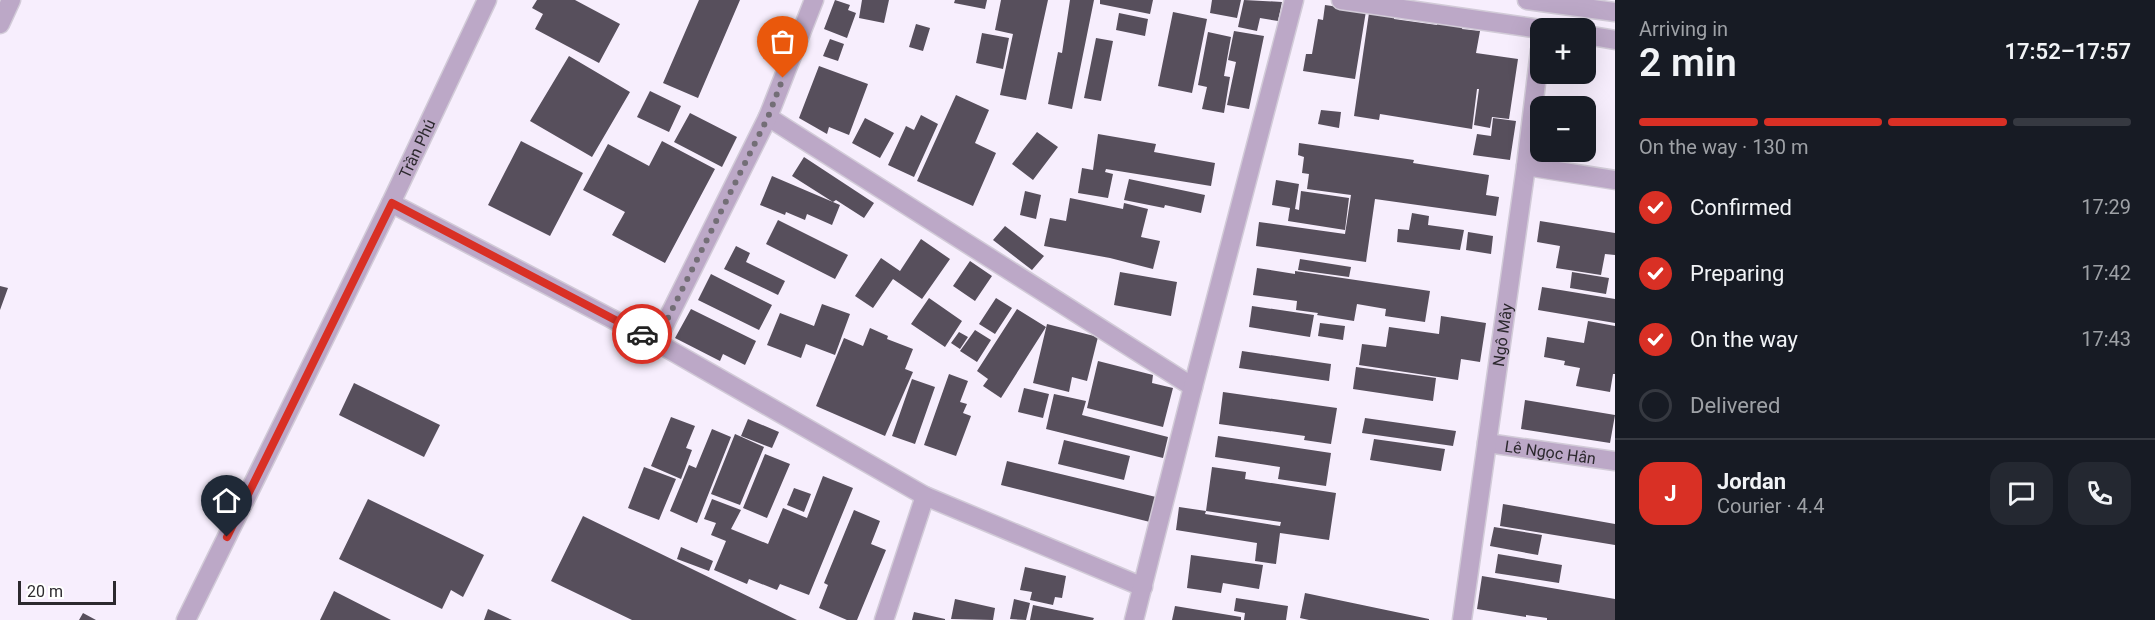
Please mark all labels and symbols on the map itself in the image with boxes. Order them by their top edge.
pin [757,16,808,78]
street label: Trần Phú [395,116,439,181]
street label: Ngô Mây [1488,302,1516,368]
courier [612,304,672,364]
street label: Lê Ngọc Hân [1504,436,1597,468]
pin [201,475,252,537]
scale bar [18,578,116,606]

